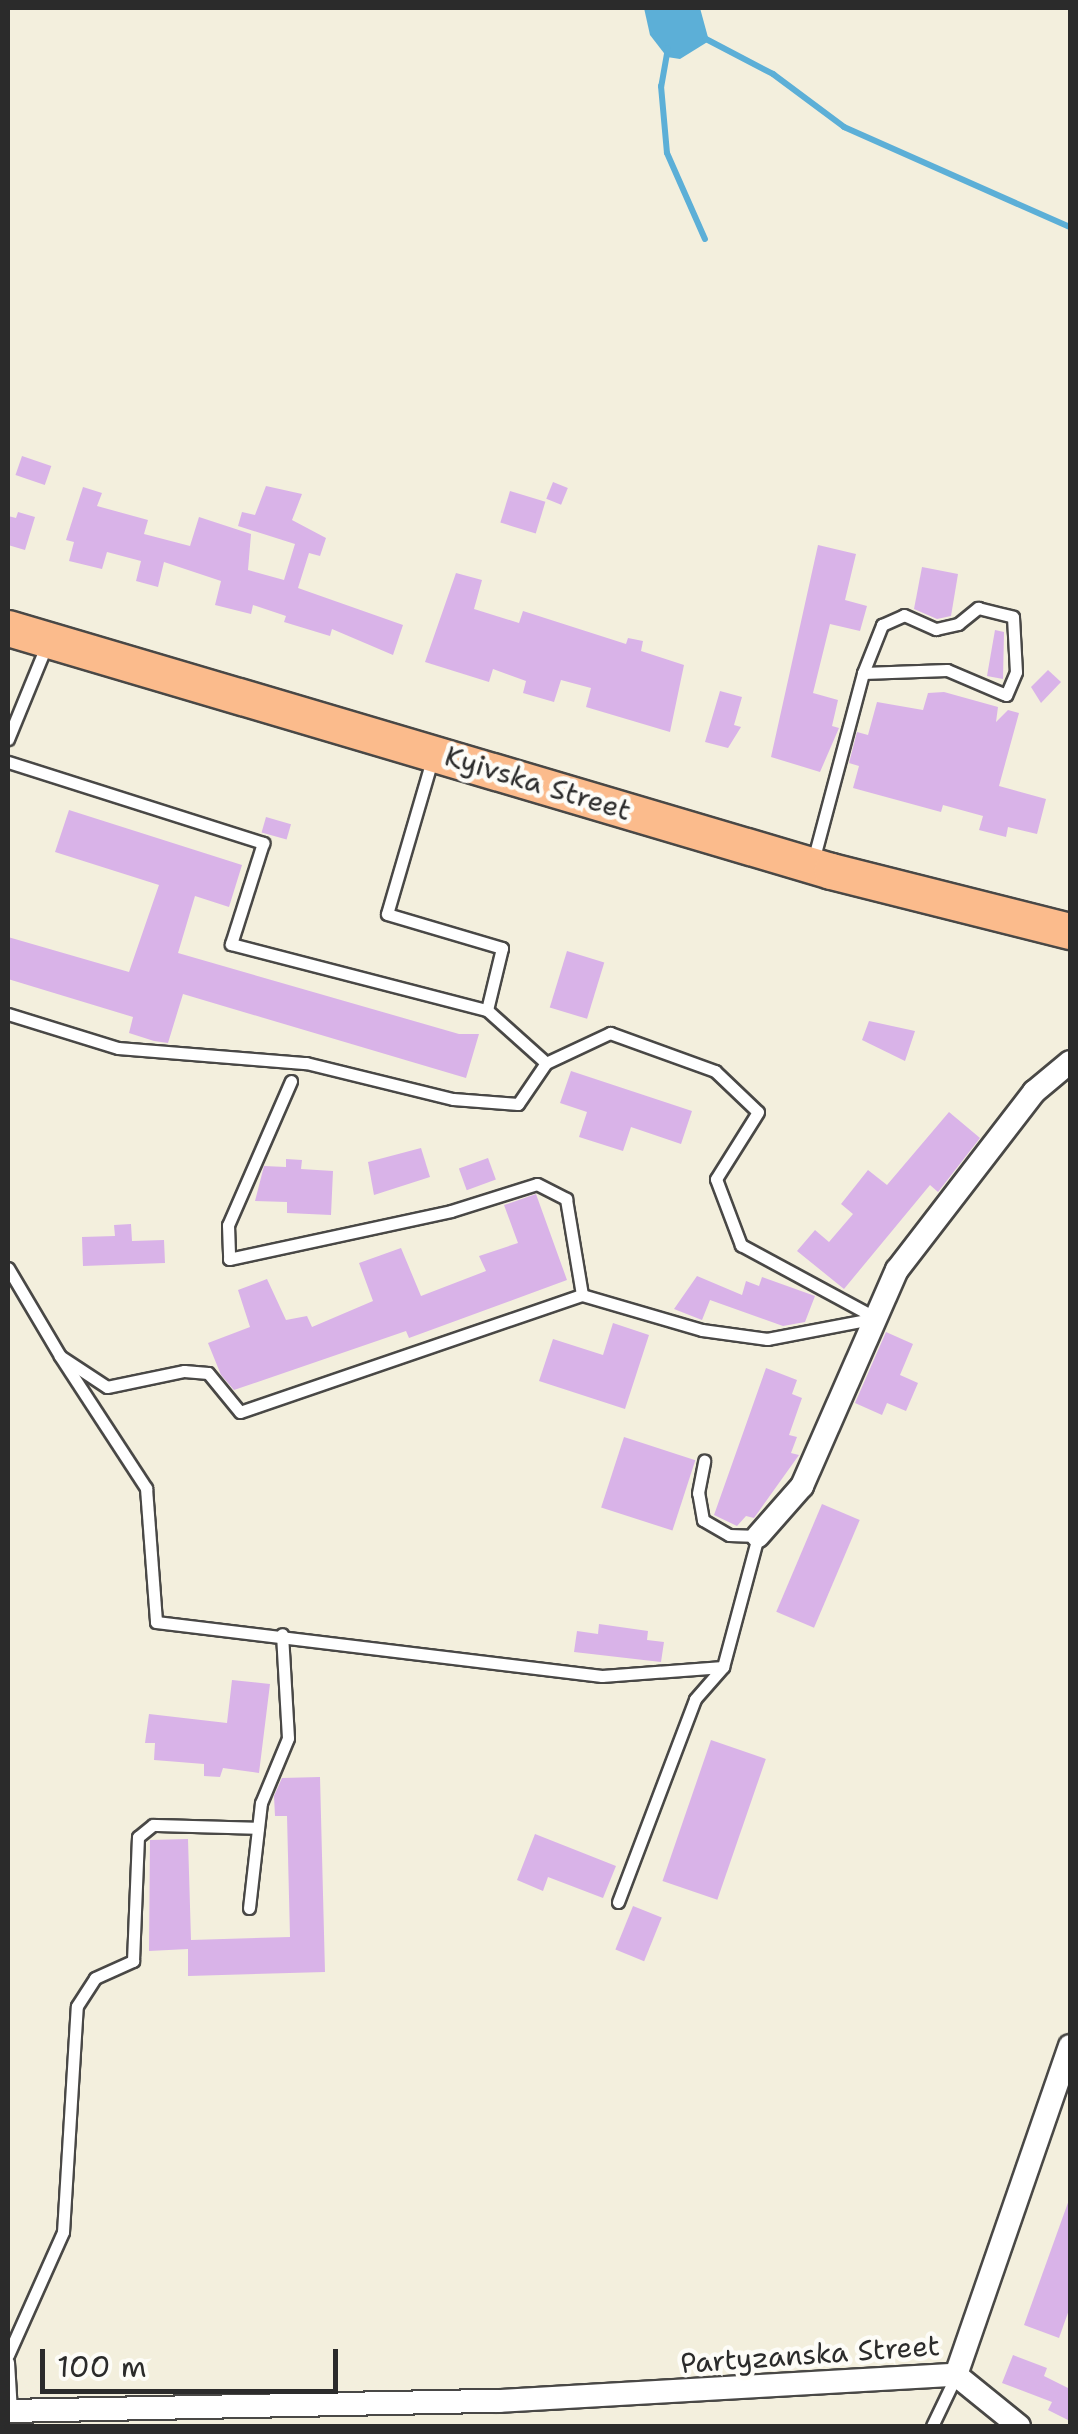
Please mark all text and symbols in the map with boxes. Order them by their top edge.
street label: Kyivska Street [441,739,635,827]
street label: Partyzanska Street [679,2328,941,2380]
scale bar [45,2329,342,2391]
text: 100 m [57,2346,147,2387]

